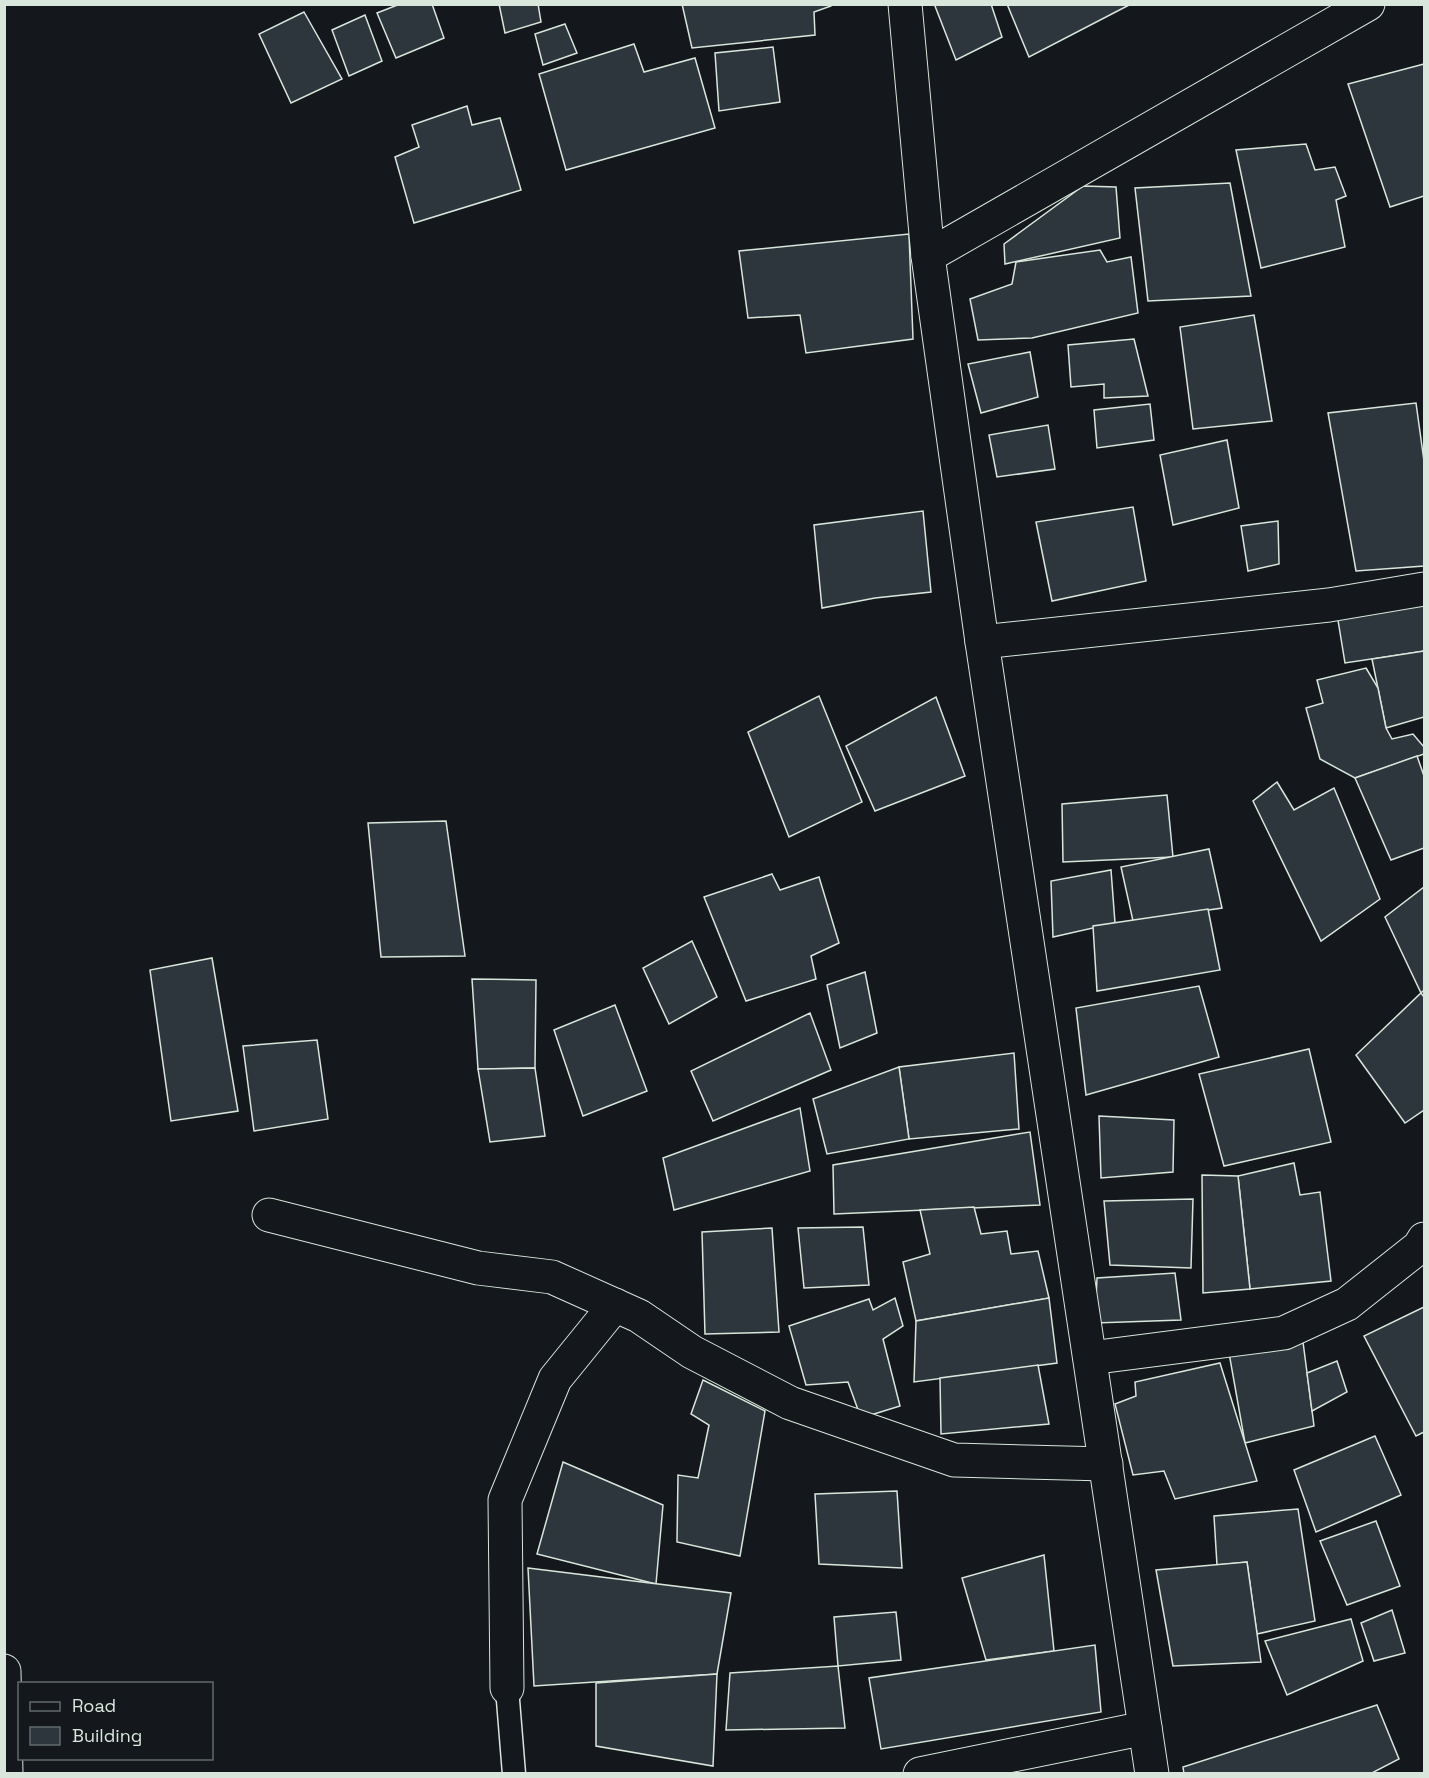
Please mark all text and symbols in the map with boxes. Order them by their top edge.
legend [18,1682,213,1760]
text: Road [72,1694,116,1717]
text: Building [72,1724,142,1747]

